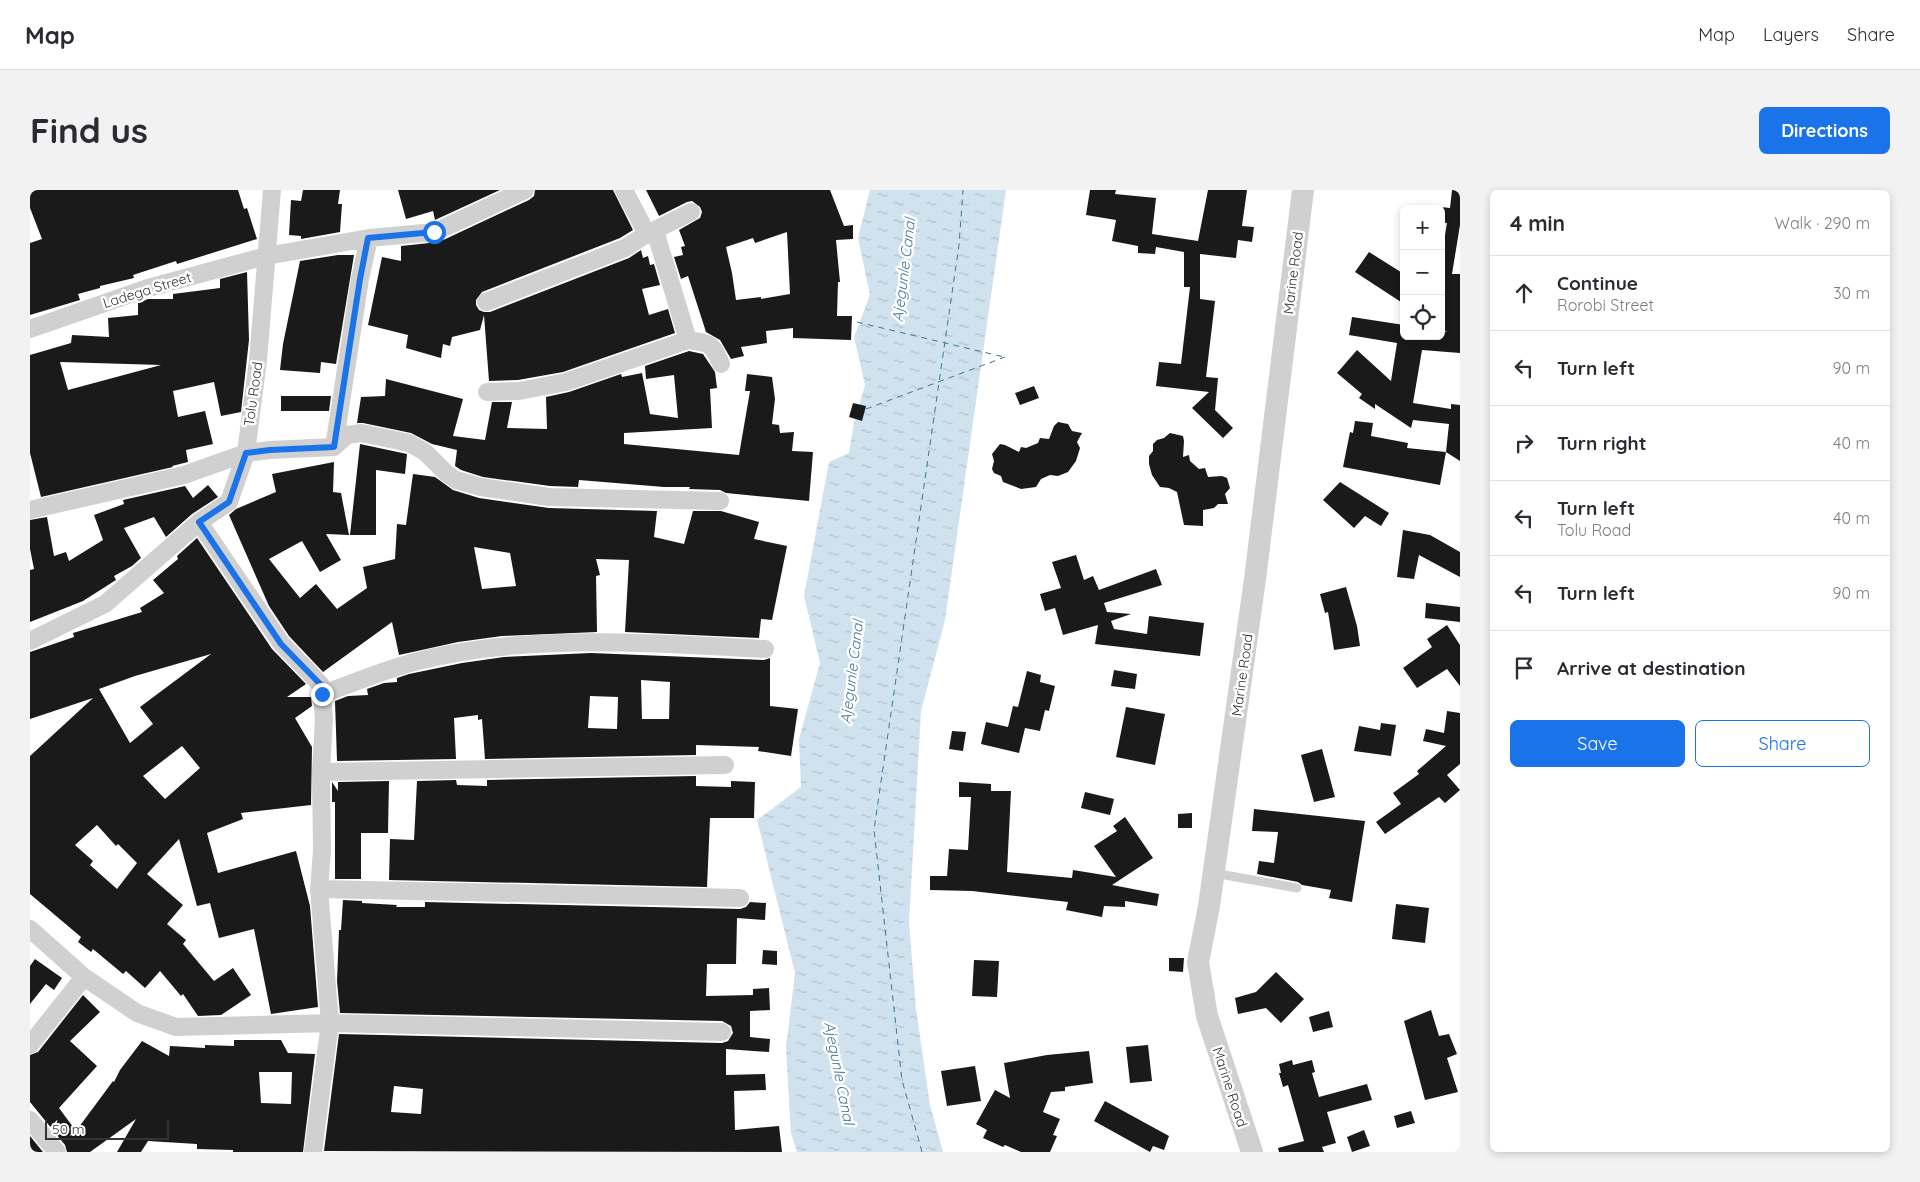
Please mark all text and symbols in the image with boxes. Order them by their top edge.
text: Map [25,20,75,50]
text: Map [1698,23,1735,46]
text: Layers [1763,23,1819,46]
text: Share [1847,23,1895,46]
button: Directions [1759,107,1890,154]
text: Find us [30,108,148,152]
map controls [1400,205,1445,340]
button: + [1400,205,1445,250]
text: 4 min [1510,210,1565,236]
text: Walk · 290 m [1775,213,1870,233]
water label: Ajegunle Canal [888,215,919,323]
route start [423,221,446,244]
street label: Marine Road [1279,231,1307,315]
button: − [1400,250,1445,295]
street label: Ladega Street [101,268,194,312]
text: Continue [1557,271,1638,295]
icon: ahead [1510,279,1538,307]
text: 30 m [1833,283,1870,303]
button: locate [1400,295,1445,340]
text: Rorobi Street [1557,295,1654,315]
icon: left [1510,354,1538,382]
text: Turn left [1557,356,1635,380]
text: 90 m [1833,358,1870,378]
street label: Tolu Road [240,361,266,427]
icon: right [1510,429,1538,457]
text: Turn right [1557,431,1646,455]
text: 40 m [1833,433,1870,453]
text: Turn left [1557,496,1635,520]
icon: left [1510,504,1538,532]
text: 40 m [1833,508,1870,528]
text: Tolu Road [1557,520,1631,540]
icon: left [1510,579,1538,607]
text: Turn left [1557,581,1635,605]
text: 90 m [1833,583,1870,603]
water label: Ajegunle Canal [836,617,867,725]
street label: Marine Road [1227,633,1257,717]
icon: arrive [1510,654,1538,682]
text: Arrive at destination [1557,656,1746,680]
route end [311,683,334,706]
button: Save [1510,720,1685,767]
button: Share [1695,720,1870,767]
water label: Ajegunle Canal [820,1020,859,1128]
street label: Marine Road [1209,1045,1251,1129]
scale bar [45,1117,169,1140]
text: 50 m [52,1120,85,1138]

